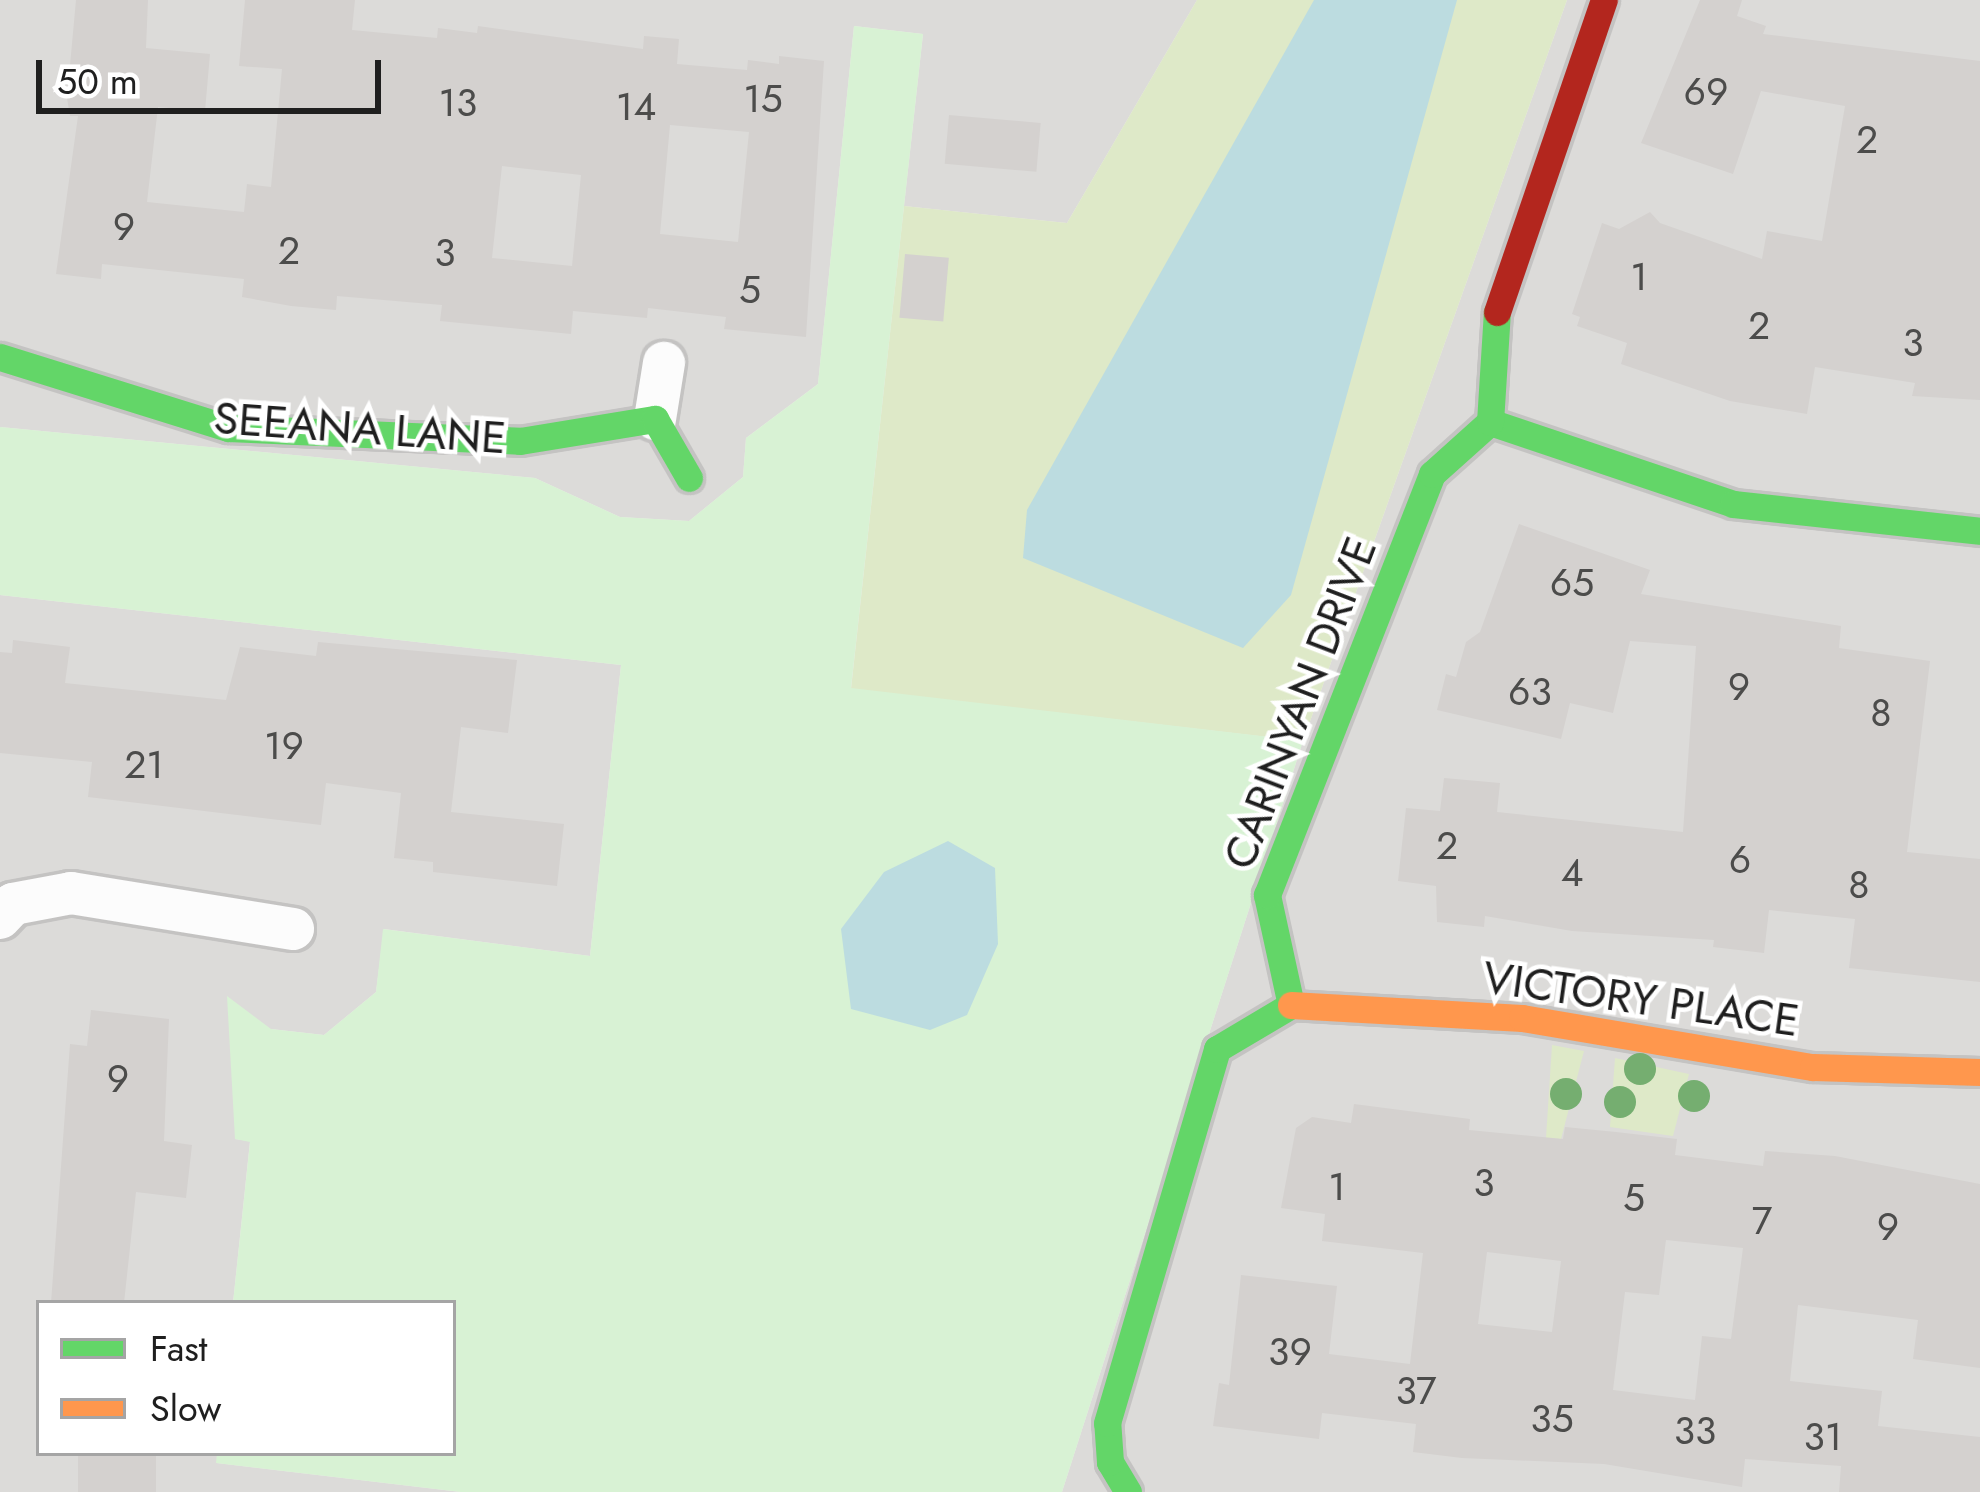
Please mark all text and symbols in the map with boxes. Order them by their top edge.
scale bar [42,36,387,110]
text: 50 m [57,55,138,107]
house number: 69 [1684,69,1728,115]
house number: 15 [743,76,783,122]
house number: 13 [439,80,477,126]
house number: 14 [616,84,656,130]
house number: 2 [1856,117,1878,163]
house number: 9 [113,204,135,250]
house number: 2 [278,228,300,274]
house number: 3 [434,230,456,276]
house number: 1 [1630,254,1648,300]
house number: 5 [739,267,761,313]
house number: 2 [1748,303,1770,349]
house number: 3 [1902,320,1924,366]
street label: SEEANA LANE [212,391,508,465]
street label: CARINYAN DRIVE [1212,529,1388,877]
house number: 65 [1550,560,1594,606]
house number: 9 [1728,664,1750,710]
house number: 63 [1508,669,1552,715]
house number: 8 [1870,690,1892,736]
house number: 19 [264,723,304,769]
house number: 21 [124,742,164,788]
house number: 2 [1436,823,1458,869]
house number: 6 [1729,837,1751,883]
house number: 4 [1561,850,1583,896]
house number: 8 [1848,862,1870,908]
street label: VICTORY PLACE [1480,950,1802,1048]
house number: 9 [107,1056,129,1102]
house number: 3 [1473,1160,1495,1206]
house number: 1 [1328,1164,1346,1210]
house number: 5 [1623,1175,1645,1221]
house number: 7 [1752,1198,1772,1244]
house number: 9 [1877,1204,1899,1250]
legend [36,1300,456,1456]
text: Fast [150,1322,207,1374]
house number: 39 [1268,1329,1312,1375]
house number: 37 [1395,1368,1437,1414]
text: Slow [150,1382,222,1434]
house number: 35 [1530,1396,1574,1442]
house number: 33 [1674,1408,1716,1454]
house number: 31 [1804,1414,1842,1460]

